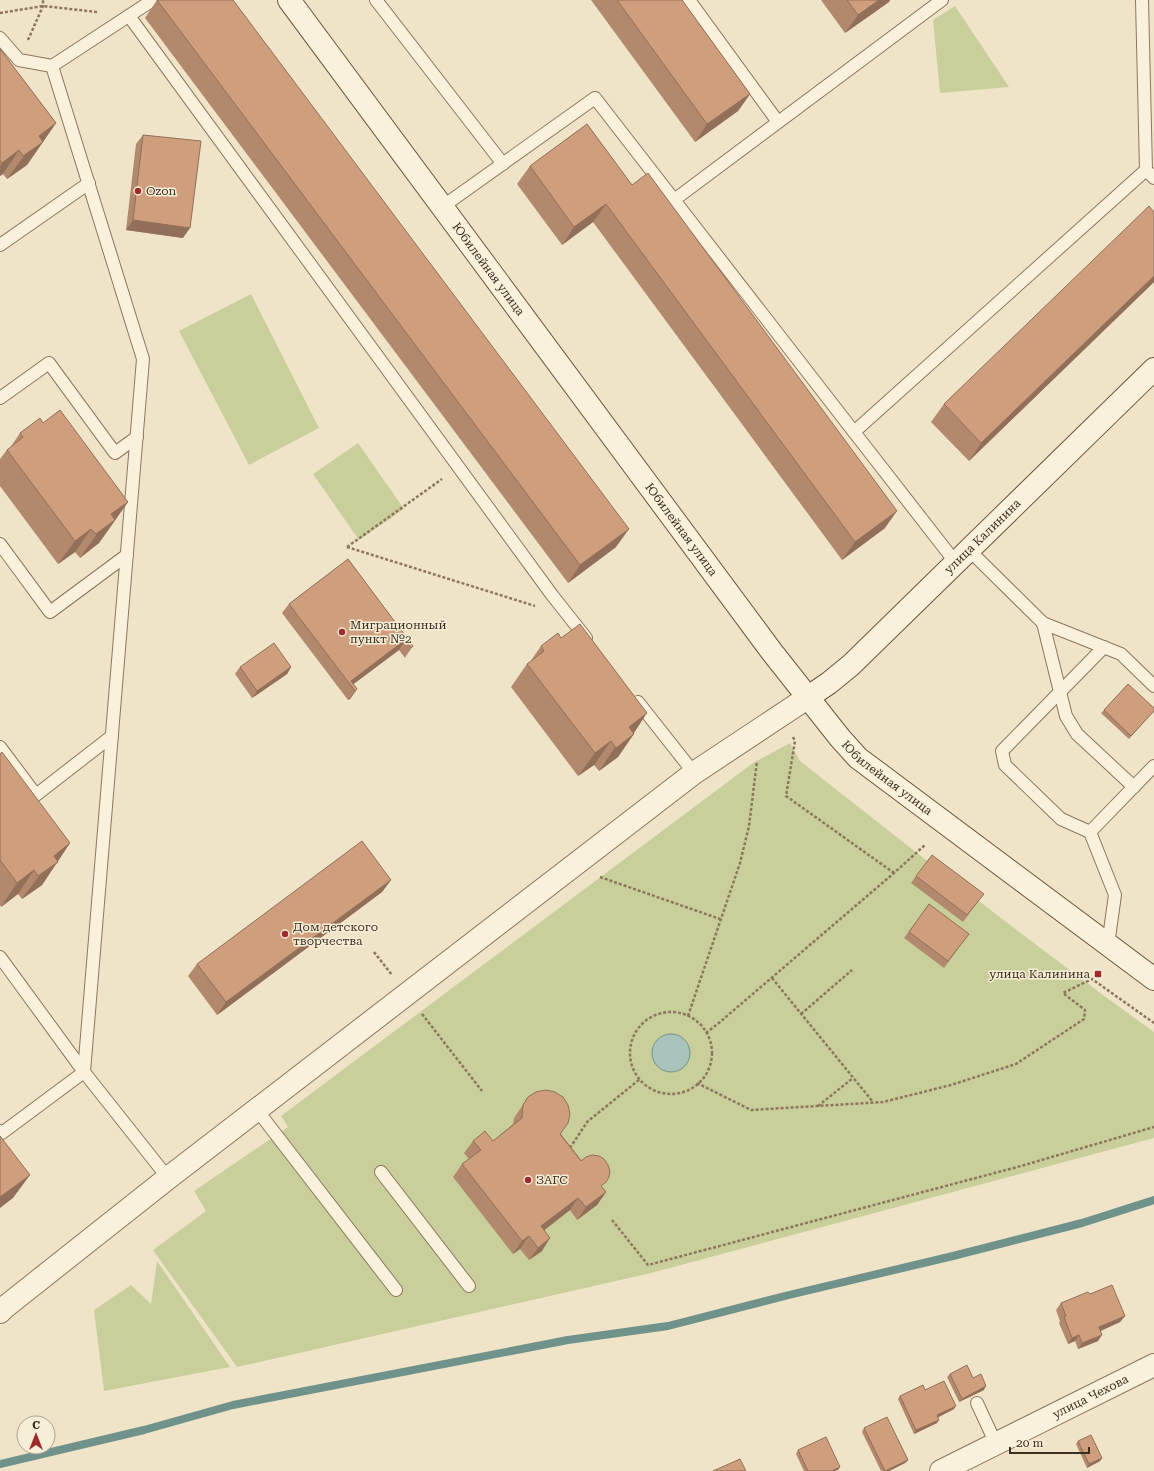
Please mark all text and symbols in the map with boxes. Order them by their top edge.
place label: Ozon [146,184,177,198]
marker: Ozon [133,186,143,196]
street label: Юбилейная улица [449,220,528,319]
street label: Юбилейная улица [642,480,721,579]
street label: улица Калинина [942,496,1024,577]
place label: Миграционный пункт №2 [350,618,446,646]
marker: Миграционный пункт №2 [337,627,347,637]
street label: Юбилейная улица [839,738,936,818]
place label: Дом детского творчества [293,920,378,948]
marker: Дом детского творчества [280,929,290,939]
place label: улица Калинина [989,967,1090,981]
marker: улица Калинина [1093,969,1103,979]
place label: ЗАГС [536,1173,568,1187]
marker: ЗАГС [523,1175,533,1185]
street label: улица Чехова [1050,1372,1131,1421]
north arrow [16,1415,56,1455]
text: С [32,1419,40,1432]
scale bar [1010,1429,1089,1455]
text: 20 m [1016,1436,1043,1450]

